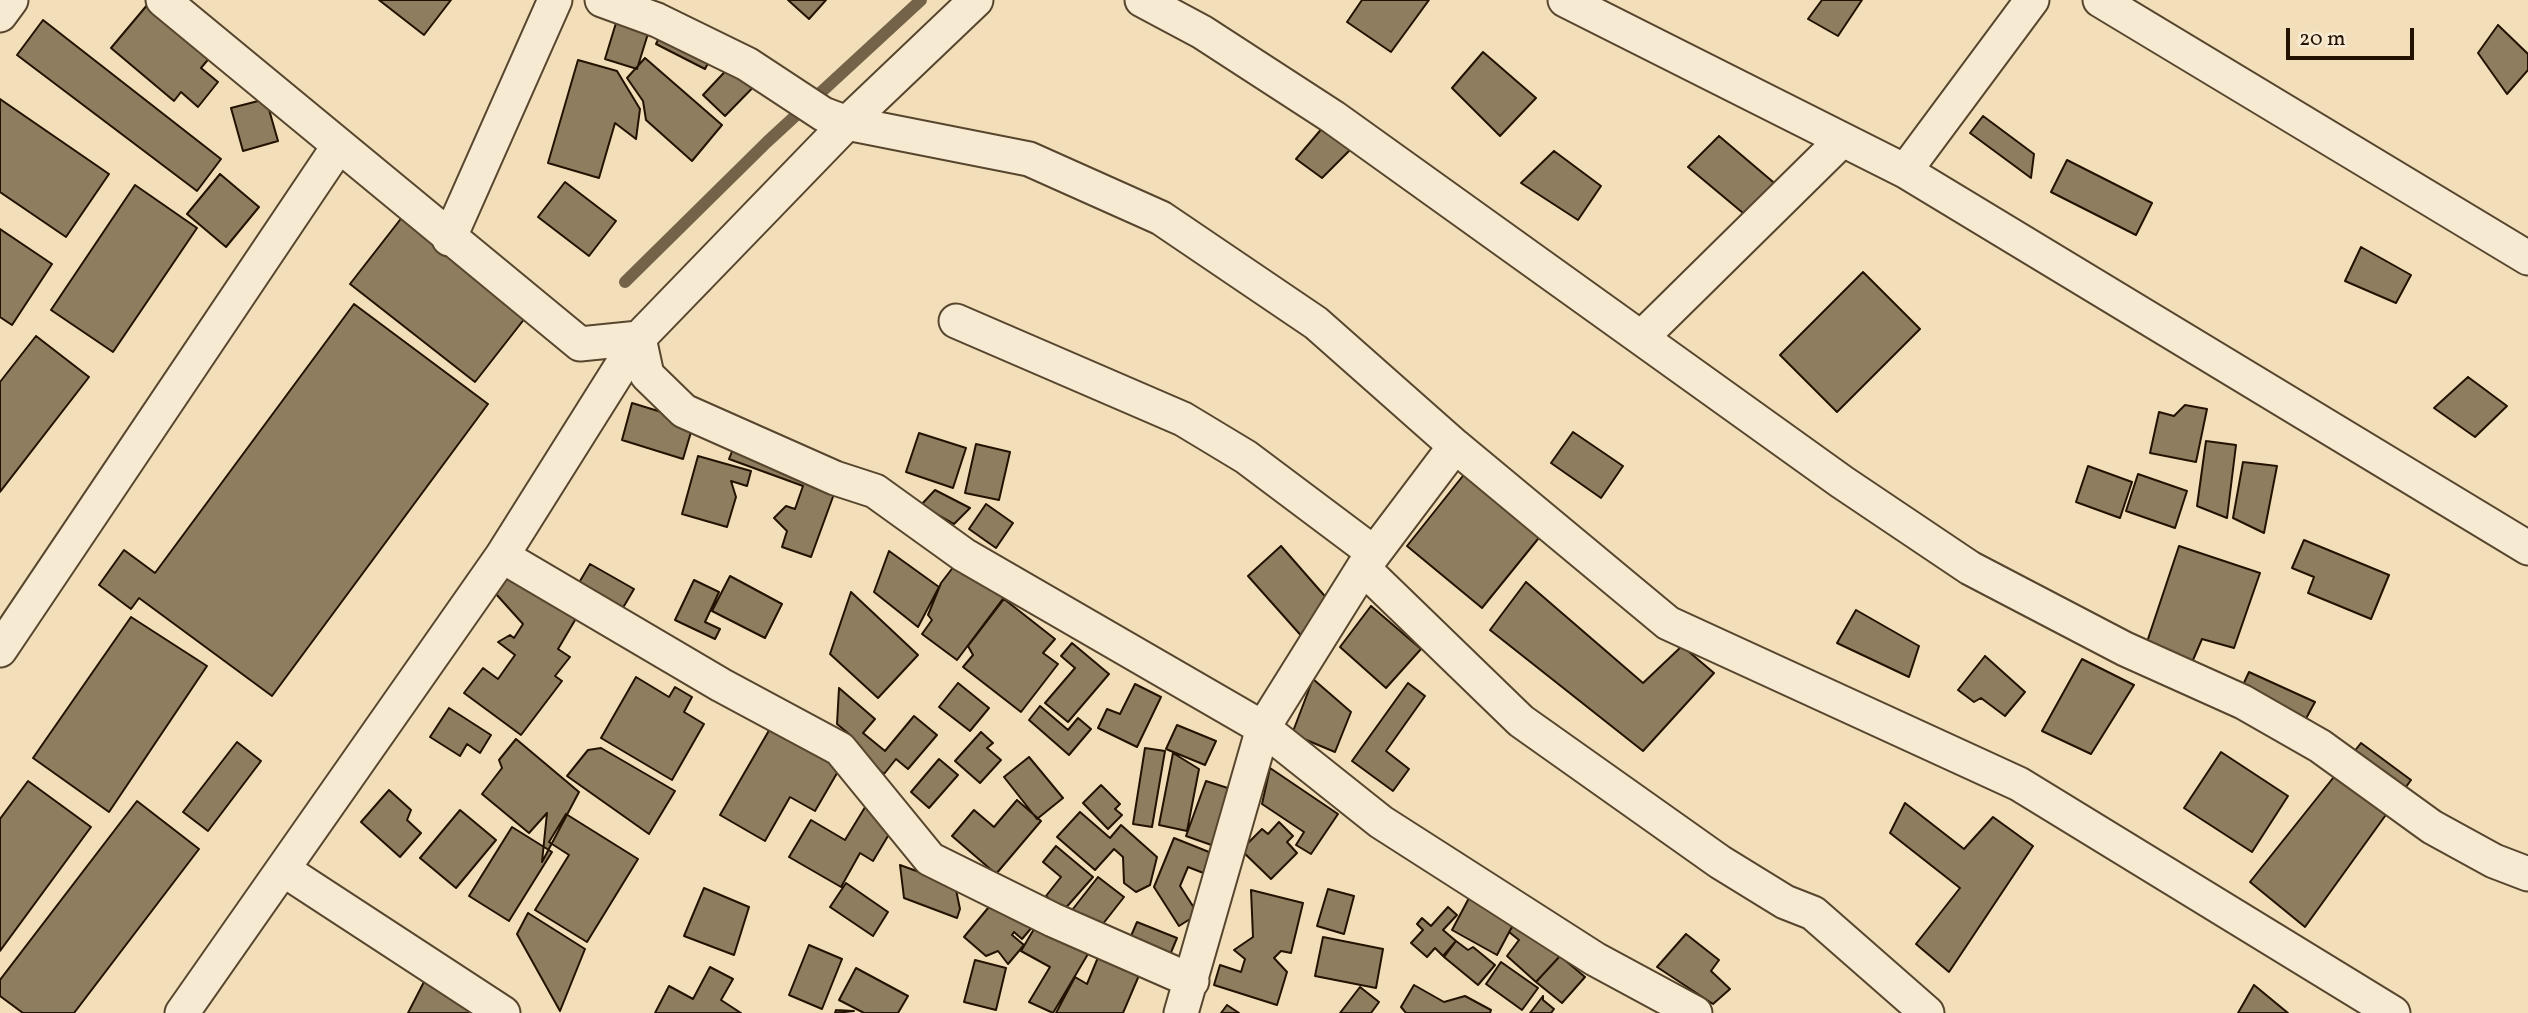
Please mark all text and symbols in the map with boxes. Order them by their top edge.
scale bar [2290,14,2418,58]
text: 20 m [2299,25,2345,54]

